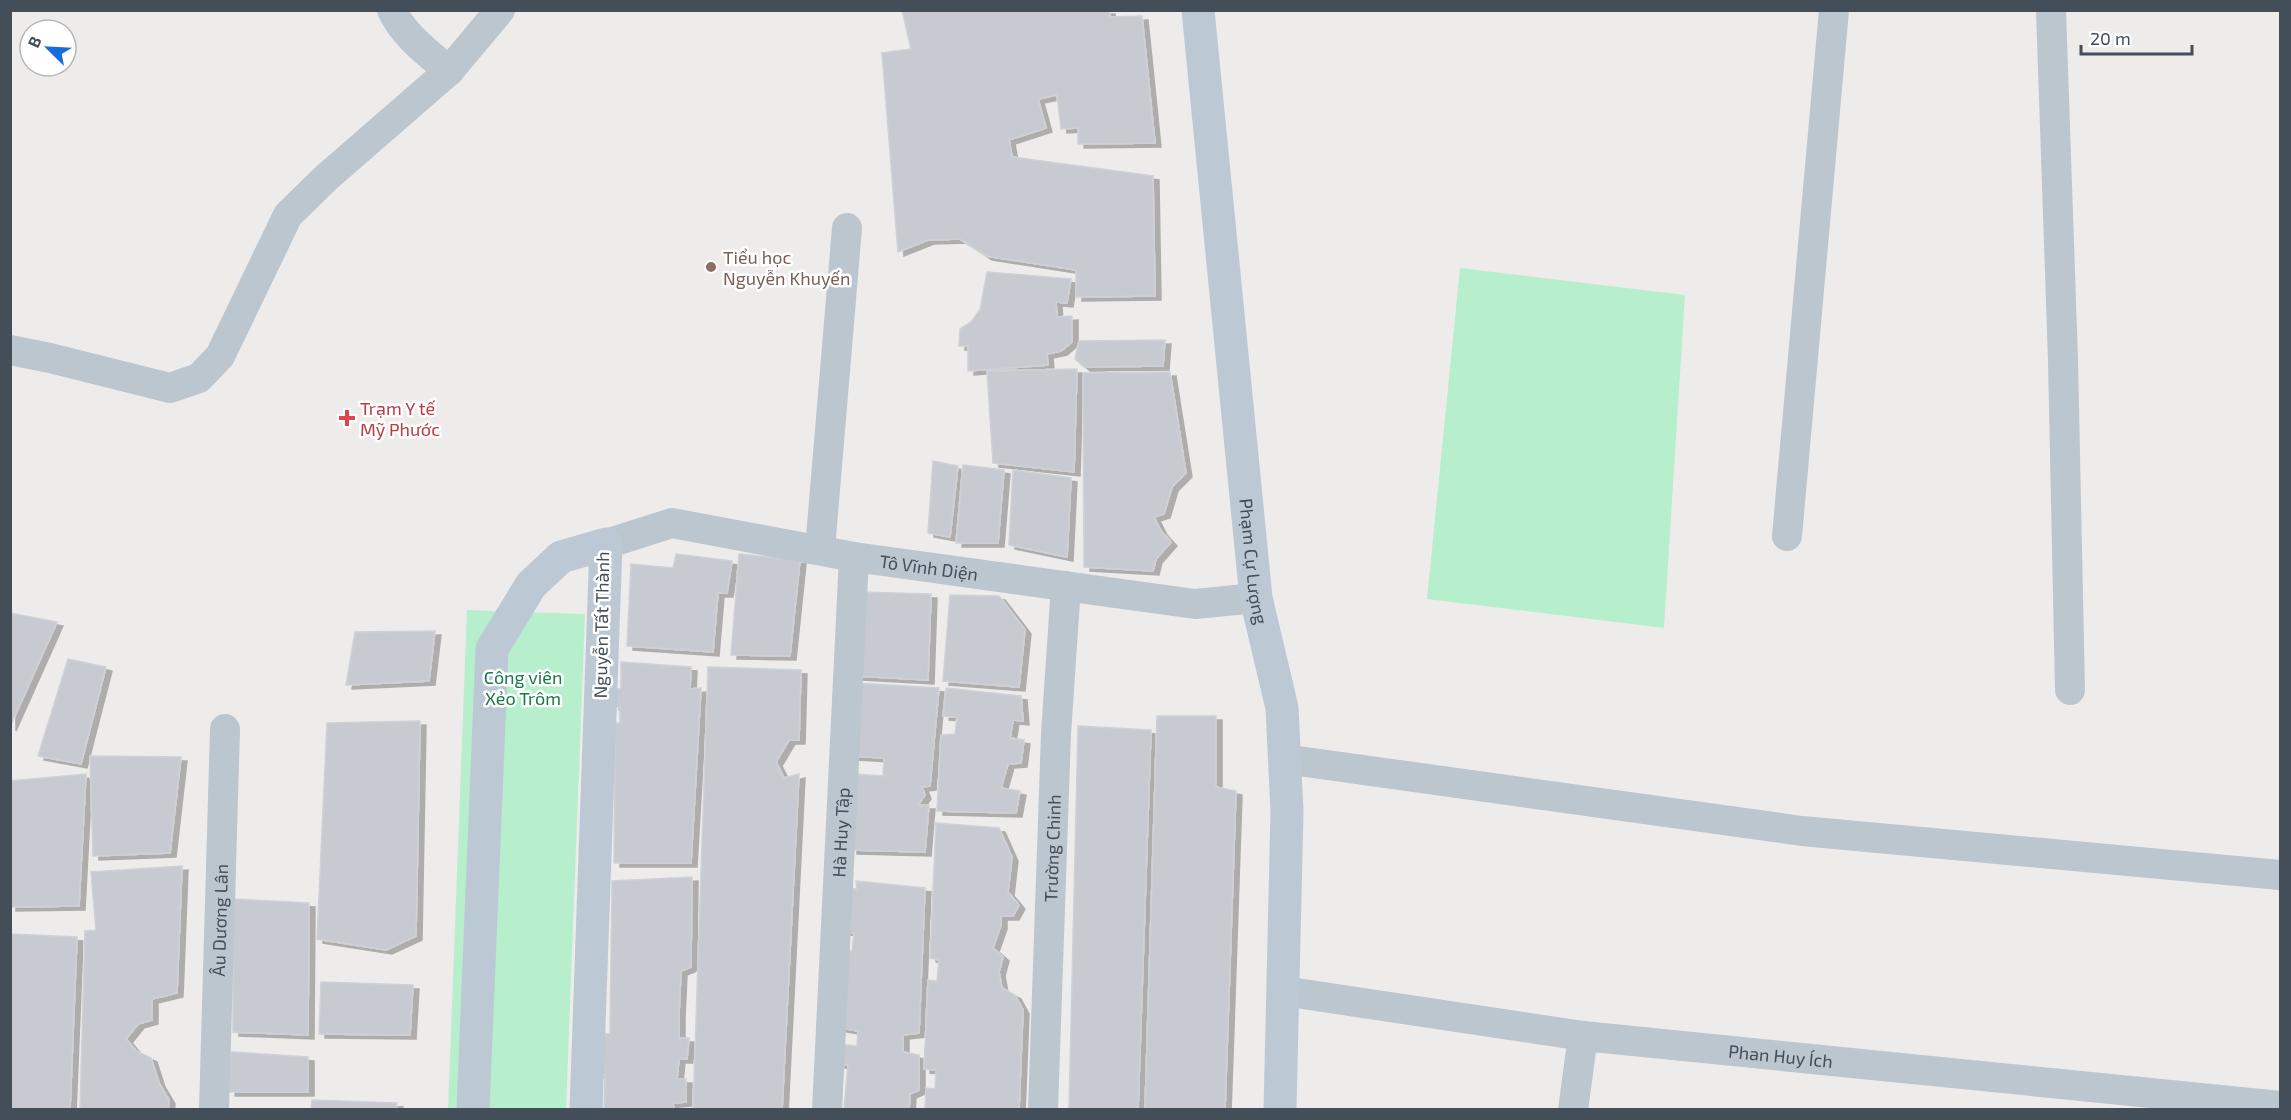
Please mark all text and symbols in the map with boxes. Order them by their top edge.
north arrow [18,18,78,78]
scale bar [2081,18,2192,56]
text: 20 m [2090,27,2131,49]
text: B [23,33,45,50]
place label: Tiểu học Nguyễn Khuyến [723,246,850,289]
marker: Tiểu học Nguyễn Khuyến [704,260,718,274]
place label: Trạm Y tế Mỹ Phước [360,397,440,440]
marker: Trạm Y tế Mỹ Phước [338,409,356,427]
street label: Phạm Cự Lượng [1235,497,1273,626]
street label: Tô Vĩnh Diện [878,550,980,585]
street label: Nguyễn Tất Thành [589,551,613,699]
park label: Công viên Xẻo Trôm [484,666,562,709]
street label: Hà Huy Tập [827,787,854,878]
street label: Trường Chinh [1039,794,1065,902]
street label: Âu Dương Lân [207,863,232,977]
street label: Phan Huy Ích [1727,1040,1834,1072]

